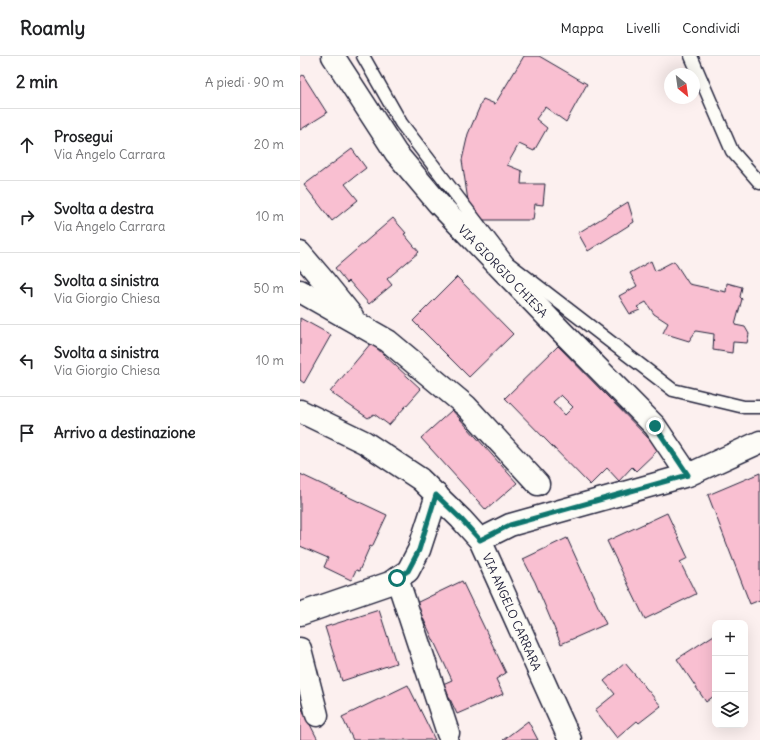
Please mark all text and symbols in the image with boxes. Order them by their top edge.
text: Roamly [20,16,85,40]
text: Mappa [561,19,604,37]
text: Livelli [626,19,660,37]
text: Condividi [682,19,740,37]
north arrow [664,68,700,104]
text: 2 min [16,71,58,93]
text: A piedi · 90 m [205,74,284,91]
text: Prosegui [54,127,113,146]
icon: ahead [16,134,38,156]
text: 20 m [254,136,284,153]
text: Via Angelo Carrara [54,146,165,163]
text: Svolta a destra [54,199,154,218]
icon: right [16,206,38,228]
text: 10 m [256,208,284,225]
text: Via Angelo Carrara [54,218,165,235]
street label: VIA GIORGIO CHIESA [455,222,551,321]
text: Svolta a sinistra [54,271,159,290]
icon: left [16,278,38,300]
text: 50 m [253,280,284,297]
text: Via Giorgio Chiesa [54,290,160,307]
text: Svolta a sinistra [54,343,159,362]
icon: left [16,350,38,372]
text: 10 m [256,352,284,369]
text: Via Giorgio Chiesa [54,362,160,379]
route end [646,417,664,435]
icon: arrive [16,422,38,444]
text: Arrivo a destinazione [54,423,196,442]
street label: VIA ANGELO CARRARA [479,551,545,673]
route start [388,569,406,587]
map controls [712,620,748,728]
button: + [712,620,748,656]
button: − [712,656,748,692]
button: layers [712,692,748,728]

